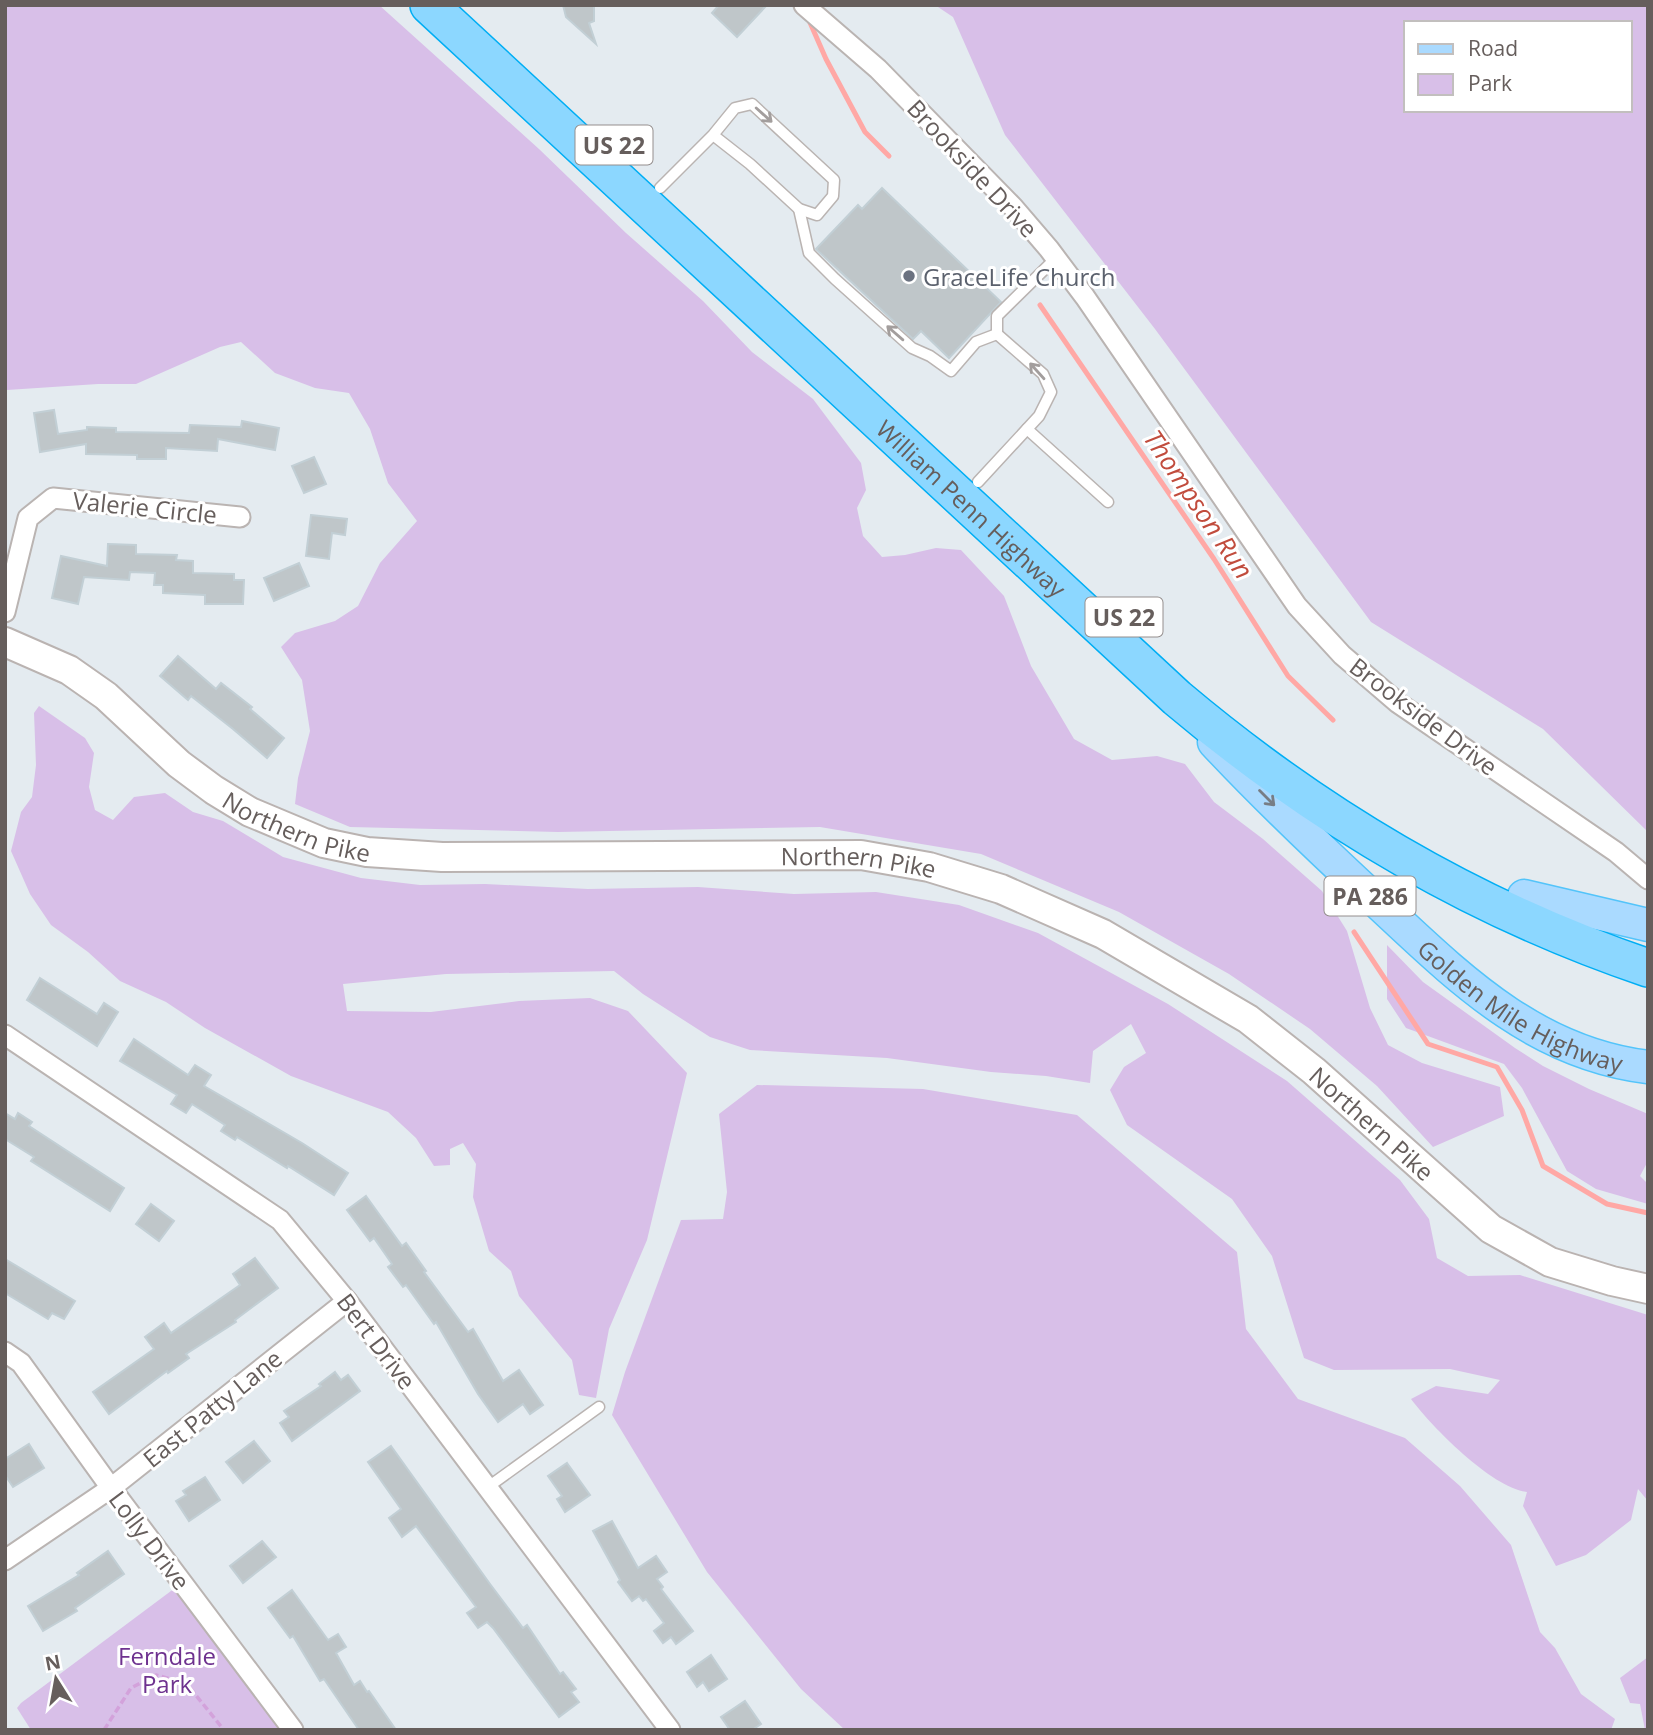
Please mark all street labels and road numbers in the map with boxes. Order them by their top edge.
street label: Brookside Drive [900,92,1046,244]
road number: US 22 [576,126,652,164]
street label: William Penn Highway [870,412,1074,605]
street label: Valerie Circle [71,483,219,531]
road number: US 22 [1086,597,1162,636]
street label: Brookside Drive [1343,649,1505,783]
street label: Northern Pike [217,783,374,869]
street label: Northern Pike [781,839,941,885]
road number: PA 286 [1324,876,1416,916]
street label: Golden Mile Highway [1411,932,1627,1079]
street label: Northern Pike [1303,1059,1442,1187]
street label: Bert Drive [330,1286,424,1396]
street label: East Patty Lane [136,1342,288,1474]
street label: Lolly Drive [102,1484,198,1596]

